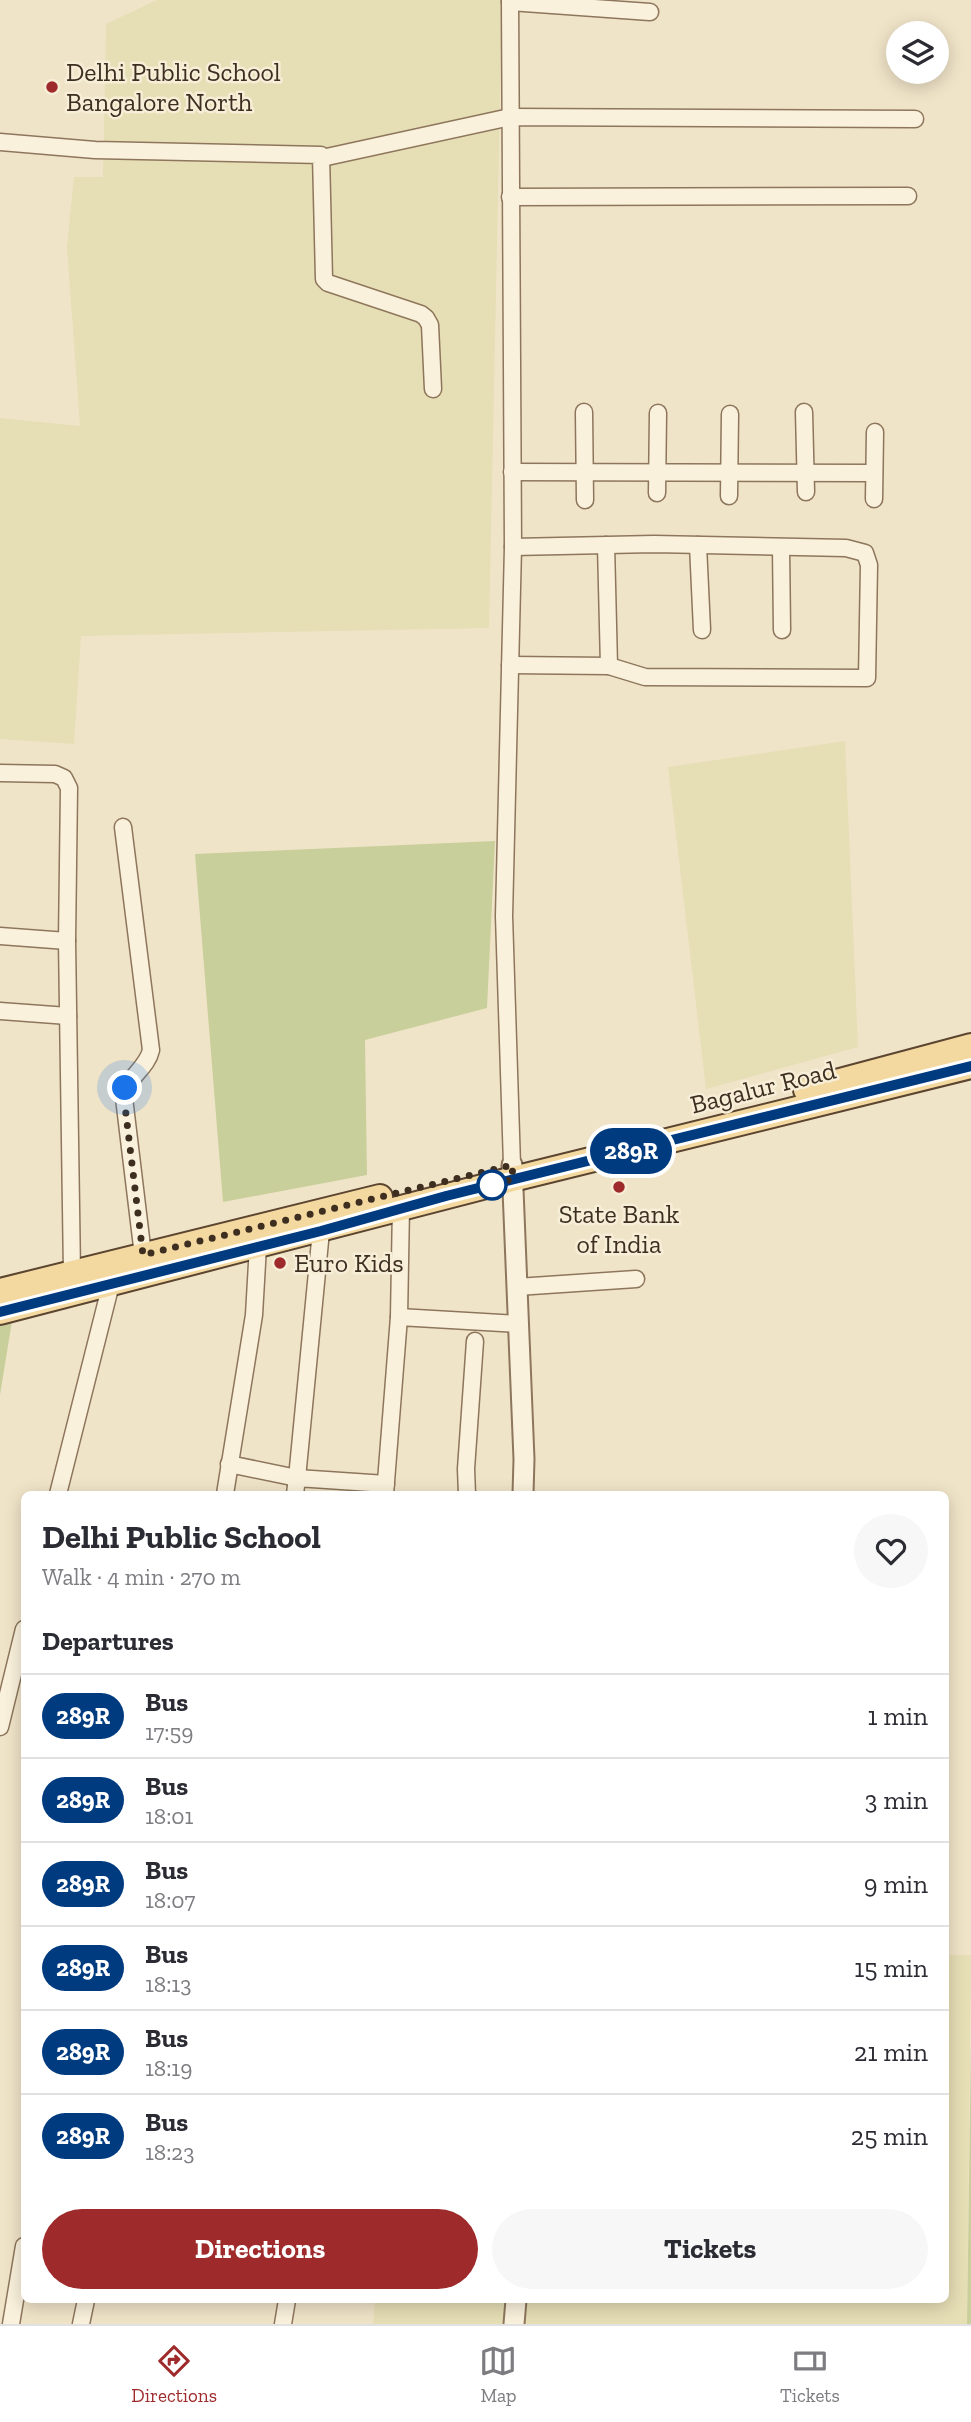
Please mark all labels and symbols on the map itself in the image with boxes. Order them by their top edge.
place label: Delhi Public School Bangalore North [66,56,281,118]
marker: Delhi Public School Bangalore North [44,79,60,95]
street label: Bagalur Road [687,1053,839,1121]
your location [107,1070,142,1105]
line badge: 289R [582,1128,680,1174]
unlabelled marker [477,1170,507,1200]
marker: State Bank of India [611,1179,627,1195]
place label: State Bank of India [559,1198,680,1260]
place label: Euro Kids [294,1247,404,1279]
marker: Euro Kids [272,1255,288,1271]

